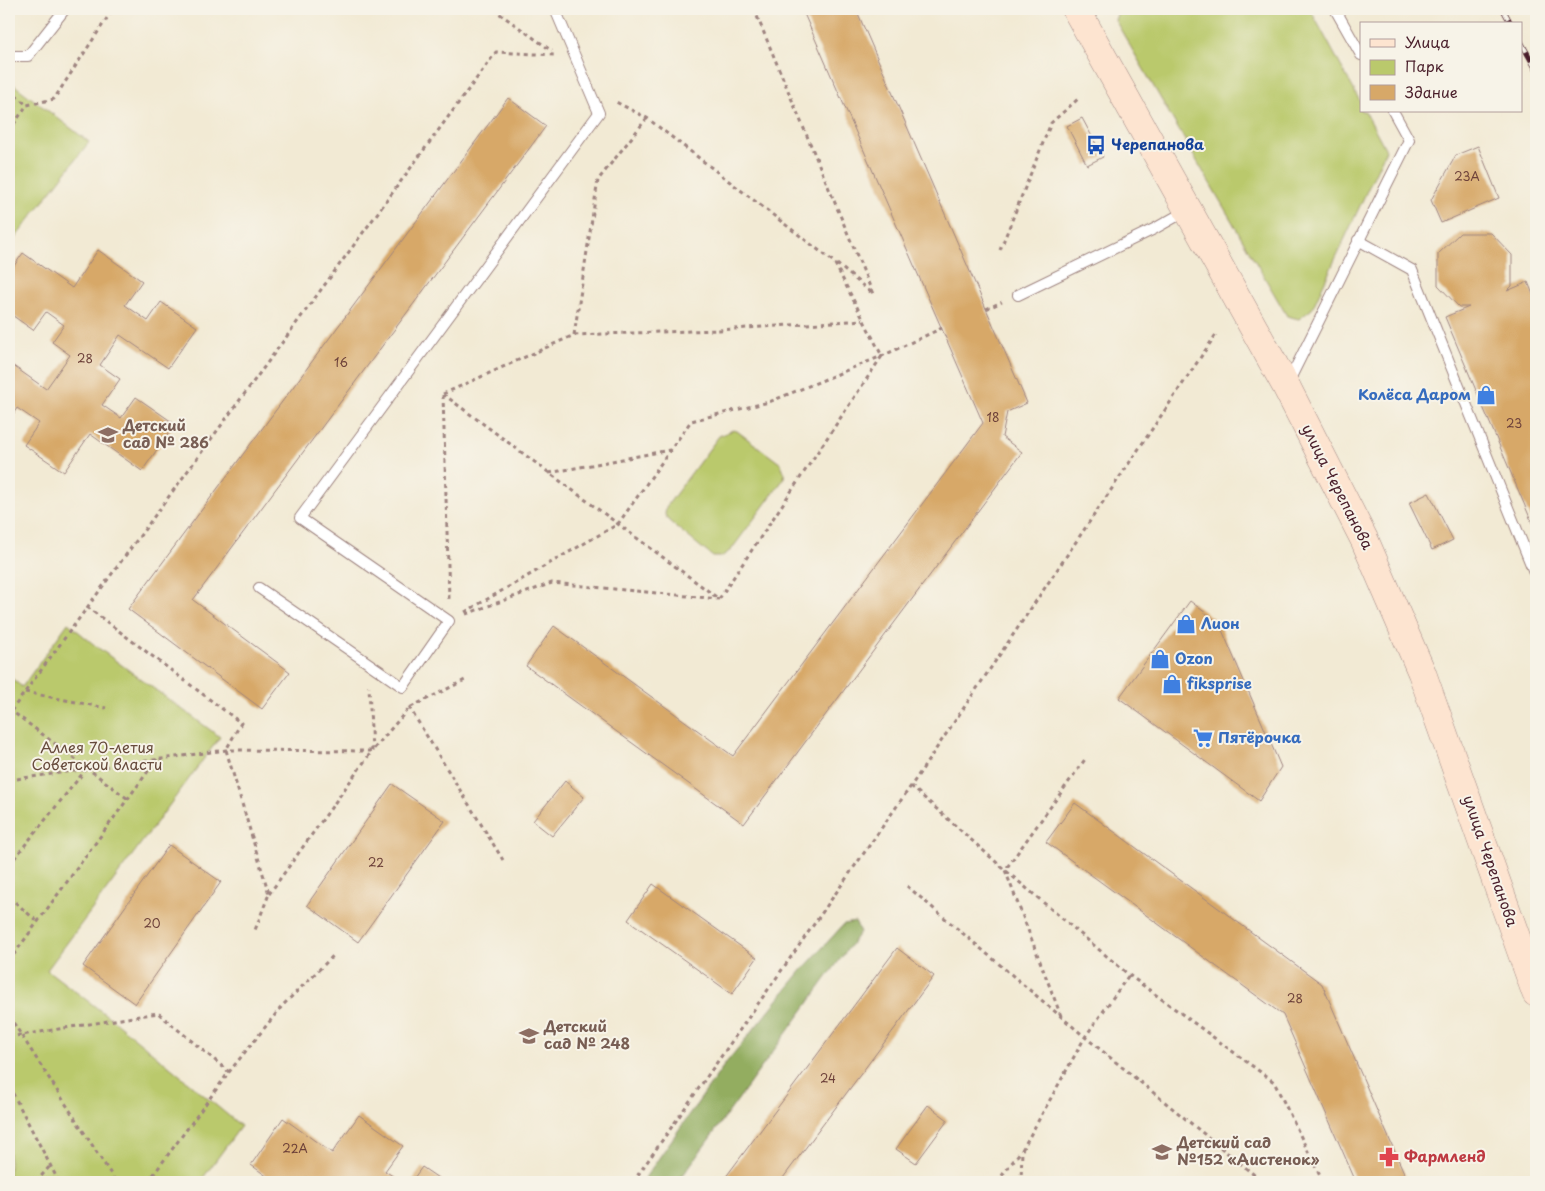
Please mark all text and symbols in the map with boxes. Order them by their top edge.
legend [1360,22,1522,112]
text: Улица [1405,30,1450,53]
text: Парк [1405,54,1444,77]
text: Здание [1405,80,1458,103]
place label: Черепанова [1111,132,1204,155]
bus stop icon: Черепанова [1085,134,1107,156]
house number: 23А [1454,167,1480,185]
house number: 28 [77,349,93,367]
house number: 16 [334,353,348,371]
place label: Колёса Даром [1358,382,1471,405]
shop icon: Колёса Даром [1475,384,1497,406]
house number: 18 [987,408,999,426]
place label: Детский сад № 286 [122,413,209,453]
house number: 23 [1506,414,1522,432]
street label: улица Черепанова [1297,420,1380,554]
school or university icon: Детский сад № 286 [97,424,119,446]
place label: Лион [1201,611,1240,634]
shop icon: Лион [1175,613,1197,635]
place label: Ozon [1175,646,1213,669]
shop icon: Ozon [1149,648,1171,670]
place label: fiksprise [1187,671,1252,694]
shop icon: fiksprise [1161,673,1183,695]
place label: Пятёрочка [1218,725,1302,748]
supermarket icon: Пятёрочка [1192,727,1214,749]
park label: Аллея 70-летия Советской власти [32,735,162,775]
street label: улица Черепанова [1458,792,1525,930]
house number: 22 [368,853,384,871]
house number: 20 [143,914,161,932]
house number: 28 [1287,989,1303,1007]
place label: Детский сад № 248 [543,1014,630,1054]
school or university icon: Детский сад № 248 [518,1025,540,1047]
house number: 24 [820,1069,836,1087]
place label: Детский сад №152 «Аистенок» [1176,1130,1320,1170]
house number: 22А [282,1139,308,1157]
school or university icon: Детский сад №152 «Аистенок» [1151,1141,1173,1163]
place label: Фармленд [1404,1144,1486,1167]
pharmacy icon: Фармленд [1378,1146,1400,1168]

